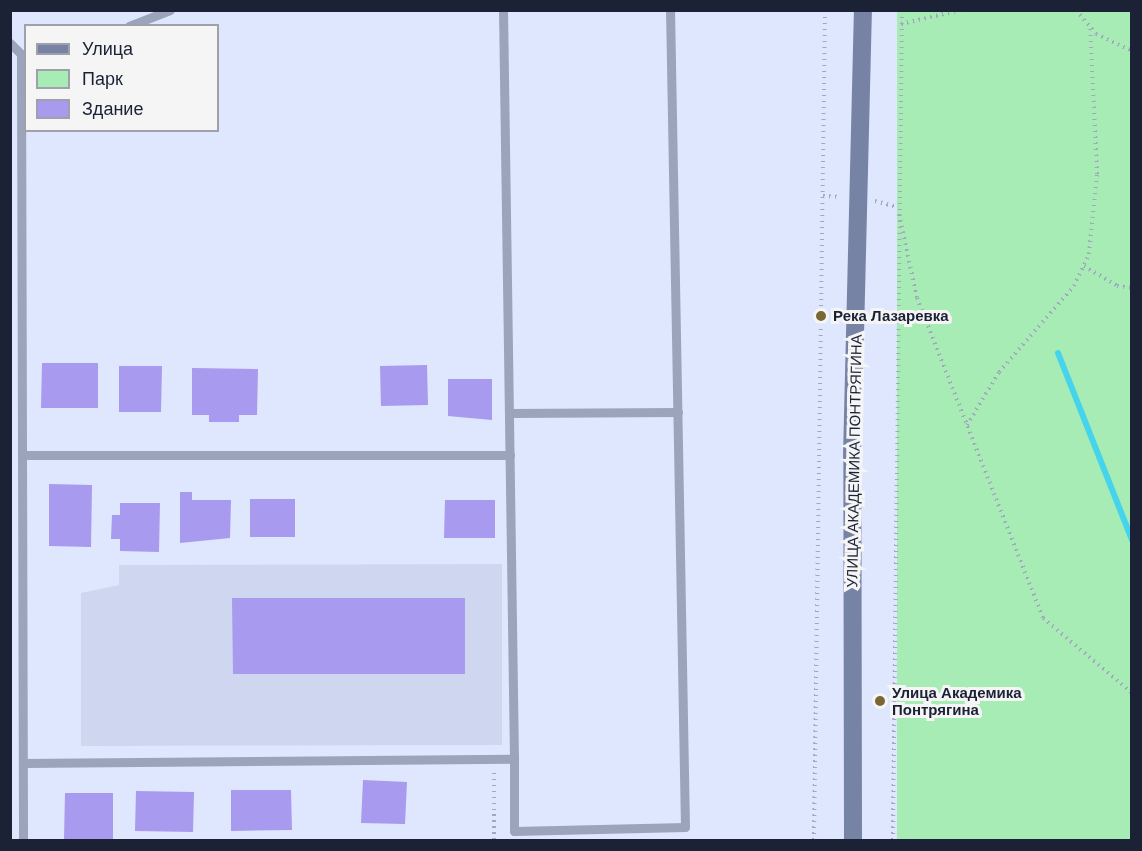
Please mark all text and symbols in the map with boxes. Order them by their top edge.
legend [24,24,219,132]
text: Улица [82,39,133,59]
text: Парк [82,69,123,89]
text: Здание [82,99,143,119]
place label: Река Лазаревка [833,307,949,325]
marker: Река Лазаревка [814,309,828,323]
street label: УЛИЦА АКАДЕМИКА ПОНТРЯГИНА [843,334,865,588]
place label: Улица Академика Понтрягина [892,683,1022,718]
marker: Улица Академика Понтрягина [873,694,887,708]

